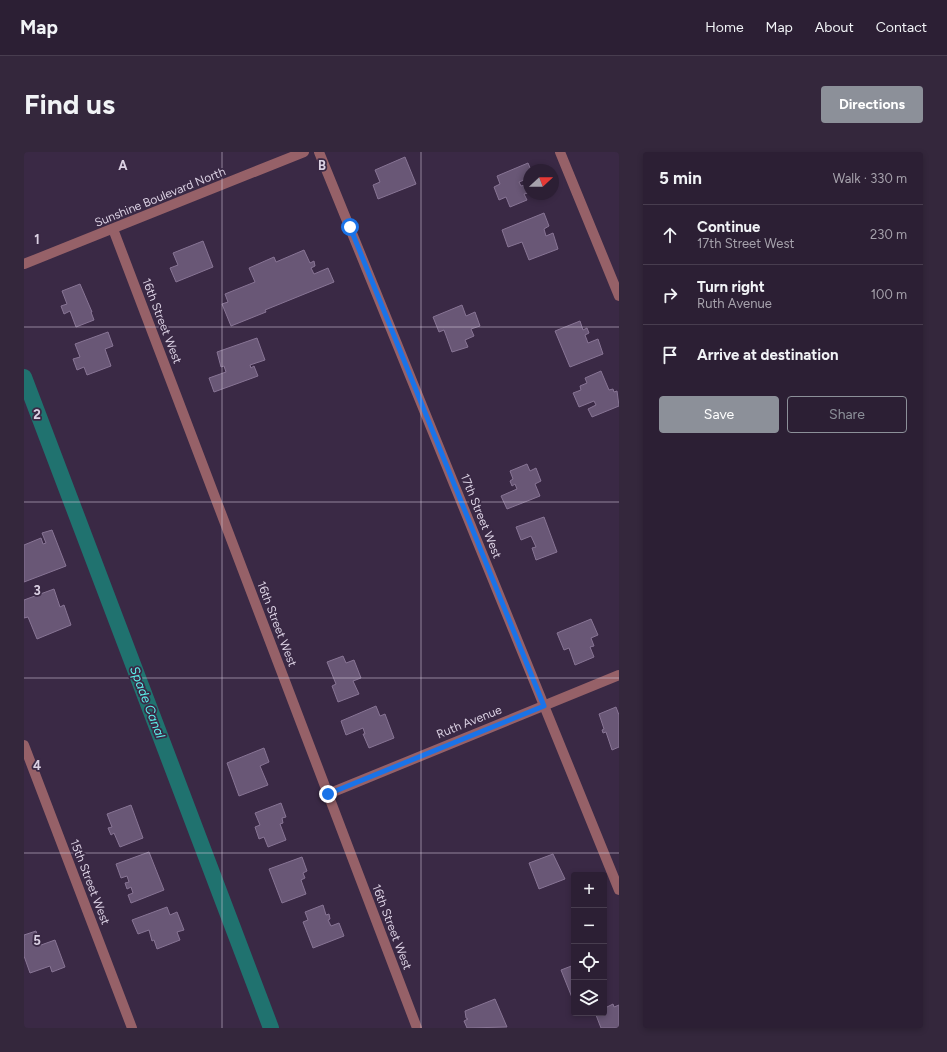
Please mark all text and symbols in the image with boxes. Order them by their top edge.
text: Map [20,16,58,39]
text: Home [705,19,744,36]
text: Map [766,19,793,36]
text: About [815,19,854,36]
text: Contact [876,19,927,36]
button: Directions [821,86,923,123]
text: Find us [24,87,115,121]
text: A [118,158,128,173]
text: B [318,158,326,173]
street label: Sunshine Boulevard North [93,164,228,230]
north arrow [523,164,559,200]
text: 5 min [659,168,702,188]
text: Walk · 330 m [833,171,907,186]
route start [341,218,359,236]
text: Continue [697,218,760,236]
icon: ahead [659,224,681,246]
text: 230 m [870,227,907,242]
text: 1 [34,232,40,247]
text: 17th Street West [697,236,794,251]
street label: 16th Street West [139,276,185,366]
text: Turn right [697,278,765,296]
icon: right [659,284,681,306]
text: 100 m [871,287,907,302]
text: Ruth Avenue [697,296,772,311]
icon: arrive [659,344,681,366]
text: Arrive at destination [697,346,838,364]
button: Save [659,396,779,433]
button: Share [787,396,907,433]
text: 2 [33,407,41,422]
street label: 17th Street West [458,472,504,561]
street label: 16th Street West [254,579,300,669]
text: 3 [33,583,41,598]
water label: Spade Canal [127,664,168,740]
street label: Ruth Avenue [434,702,504,741]
text: 4 [33,758,41,773]
route end [319,785,337,803]
street label: 15th Street West [67,837,113,927]
map controls [571,872,607,1016]
button: + [571,872,607,908]
street label: 16th Street West [369,882,415,972]
button: − [571,908,607,944]
text: 5 [33,933,41,948]
button: locate [571,944,607,980]
button: layers [571,980,607,1016]

